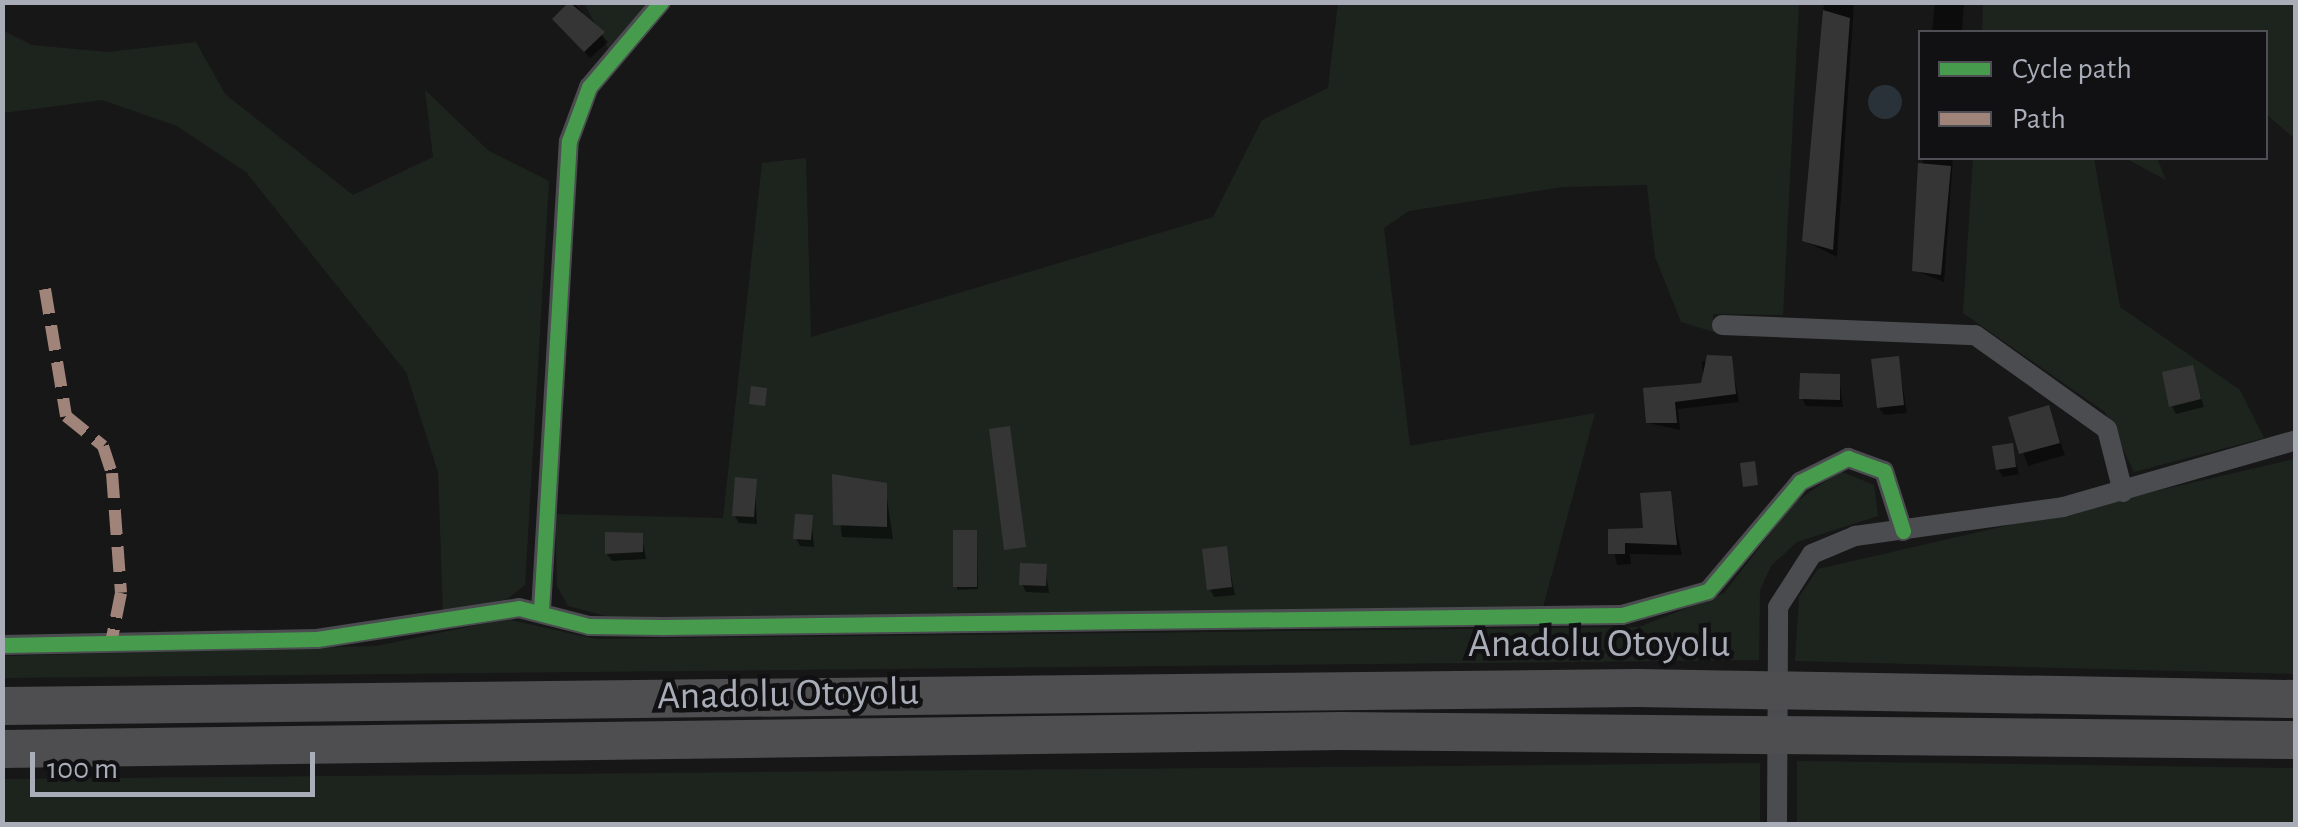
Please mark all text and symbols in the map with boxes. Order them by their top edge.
legend [1918,30,2268,160]
text: Cycle path [2012,54,2132,84]
text: Path [2012,104,2066,134]
street label: Anadolu Otoyolu [1468,620,1730,668]
street label: Anadolu Otoyolu [657,668,919,720]
scale bar [35,732,320,794]
text: 100 m [47,754,118,784]

